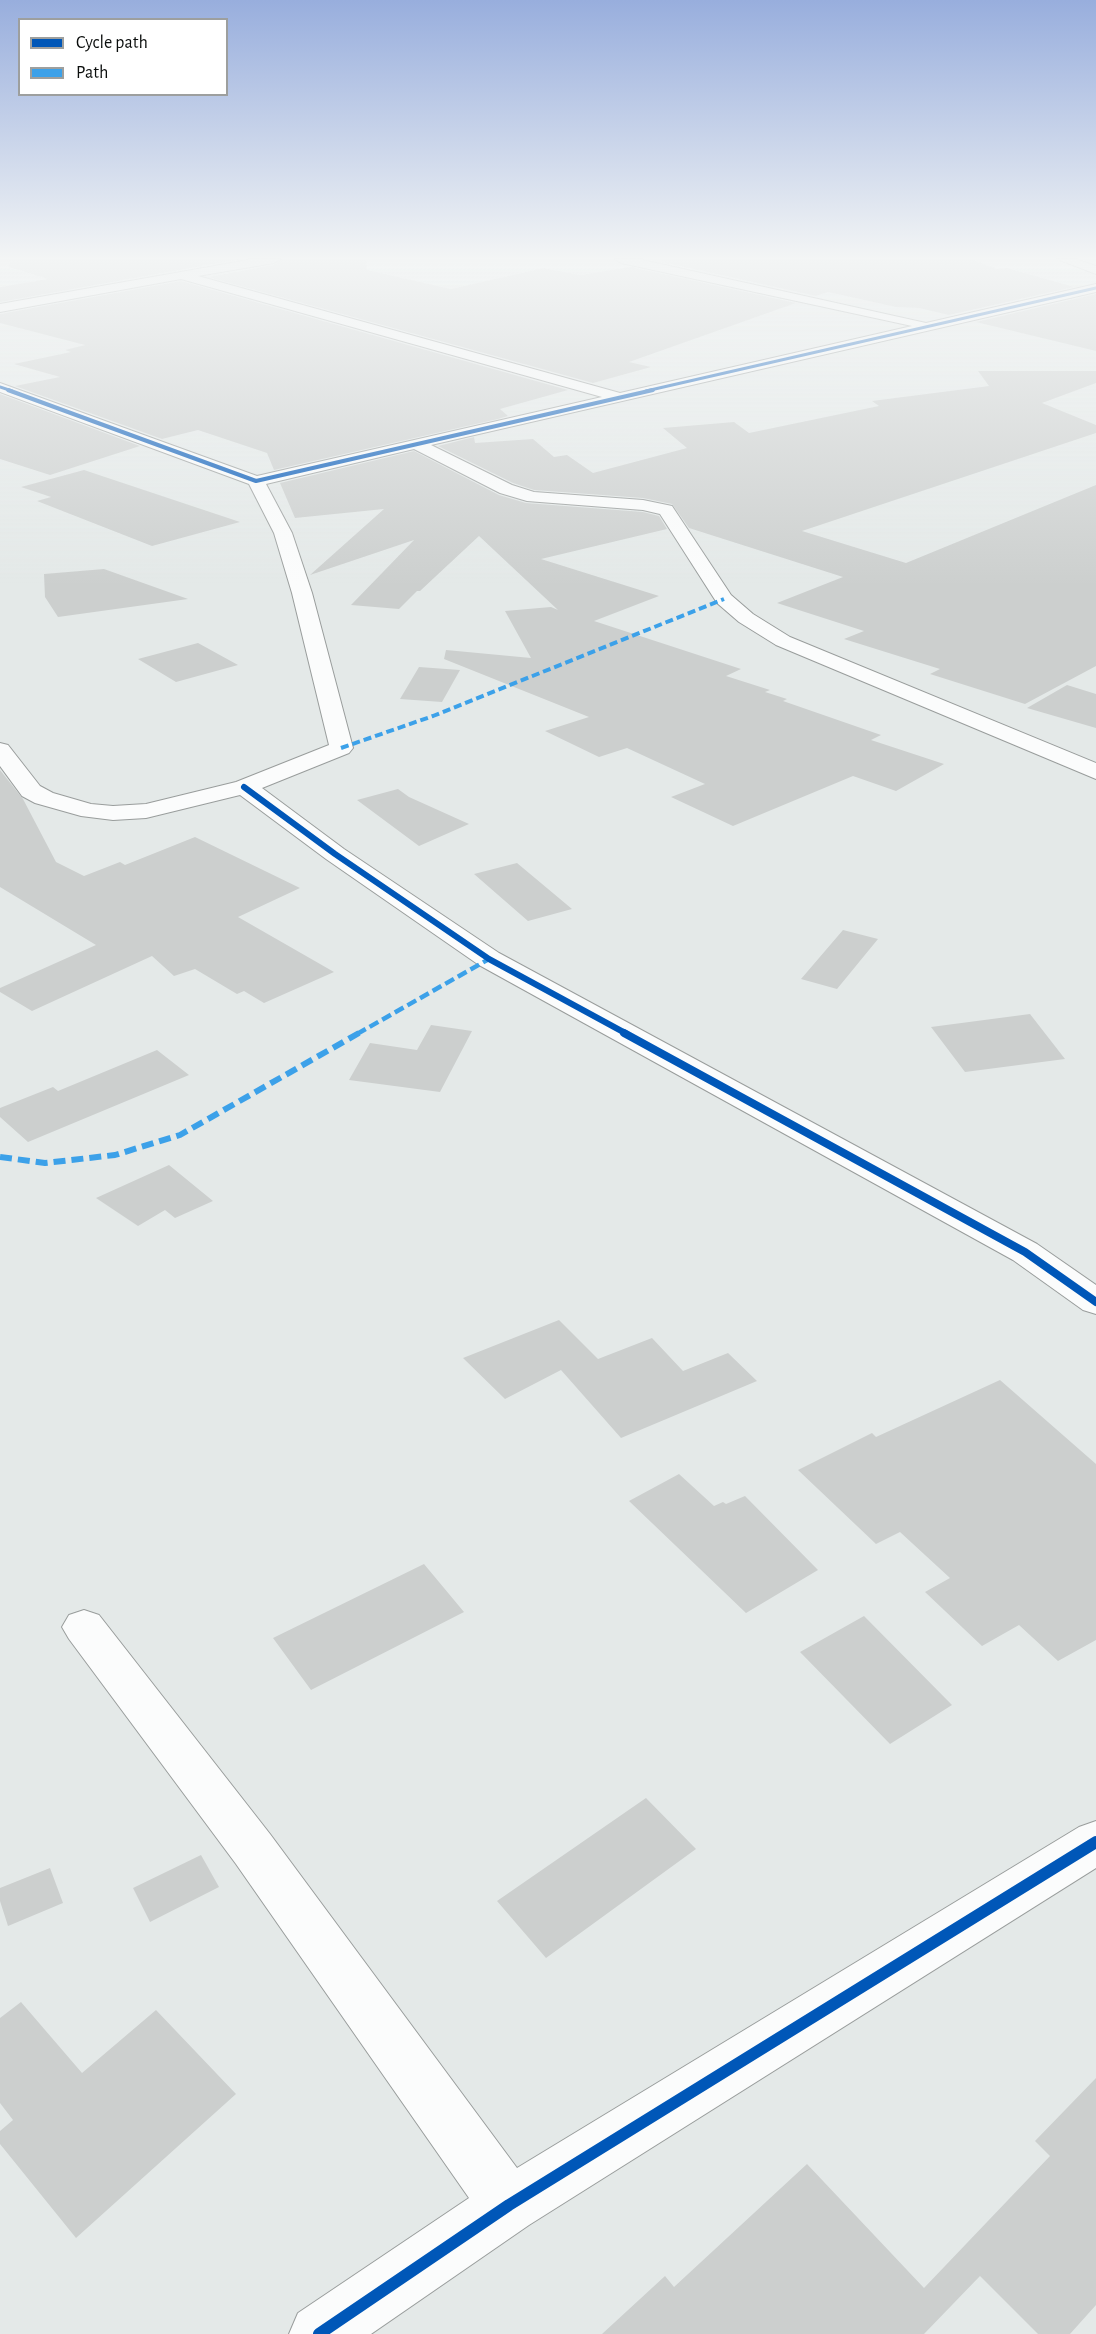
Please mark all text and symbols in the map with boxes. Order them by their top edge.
legend [18,18,228,96]
text: Cycle path [76,34,148,52]
text: Path [76,64,108,82]

